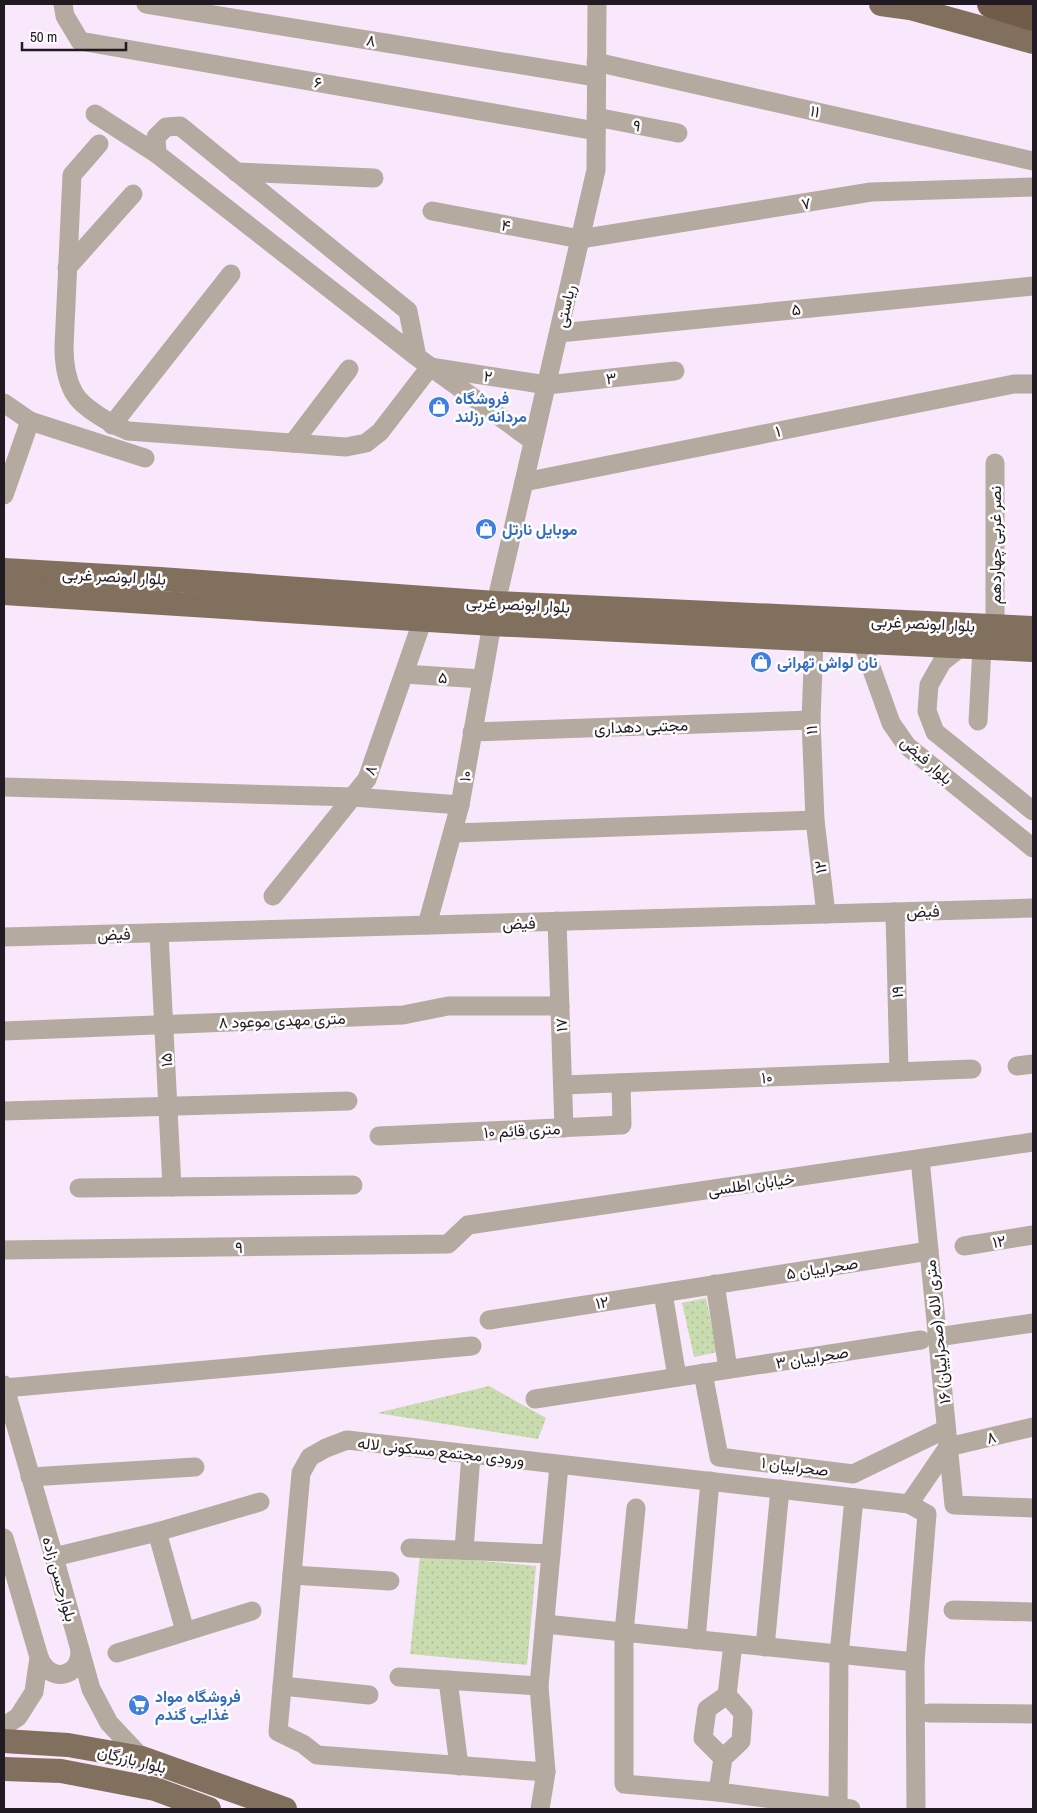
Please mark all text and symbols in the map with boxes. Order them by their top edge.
scale bar [22,20,126,52]
text: 50 m [30,26,57,47]
street label: ۸ [365,28,377,52]
street label: ۶ [312,70,324,94]
street label: ۱۱ [808,99,822,123]
street label: ۹ [631,113,643,137]
street label: ۷ [800,191,812,215]
street label: ۴ [499,213,513,237]
street label: ریاستی [549,282,581,330]
street label: ۵ [790,298,802,320]
street label: ۲ [482,364,494,388]
street label: ۳ [605,367,617,389]
place label: فروشگاه مردانه رزلند [455,387,527,427]
shop icon: فروشگاه مردانه رزلند [427,395,451,419]
street label: ۱ [774,420,782,442]
street label: نصر غربی چهاردهم [984,486,1007,604]
shop icon: موبایل نارتل [474,517,498,541]
place label: موبایل نارتل [502,518,578,540]
street label: بلوار ابونصر غربی [61,562,167,590]
street label: بلوار ابونصر غربی [465,590,571,618]
street label: بلوار ابونصر غربی [870,609,976,637]
shop icon: نان لواش تهرانی [749,650,773,674]
place label: نان لواش تهرانی [777,651,878,673]
street label: ۵ [438,666,448,688]
street label: مجتبی دهداری [594,713,688,739]
street label: ۱۱ [800,725,822,735]
street label: بلوار فیض [896,731,958,789]
street label: ۸ [358,762,382,778]
street label: ۱۰ [453,769,477,783]
street label: ۱۲ [808,859,832,875]
street label: فیض [906,899,940,923]
street label: فیض [502,911,536,935]
street label: فیض [97,922,131,946]
street label: ۱۹ [886,986,908,998]
street label: ۸ متری مهدی موعود [218,1007,346,1033]
street label: ۱۷ [550,1018,572,1032]
street label: ۱۵ [155,1052,177,1068]
street label: ۱۰ [761,1066,773,1088]
street label: ۱۰ متری قائم [483,1117,561,1143]
street label: خيابان اطلسى [706,1167,796,1201]
street label: ۱۲ [991,1229,1007,1253]
street label: ۹ [235,1236,243,1258]
street label: ۵ صحراییان [784,1251,860,1285]
street label: ۱۶ متری لاله (صحراییان) [918,1259,956,1405]
street label: ۱۲ [594,1290,610,1314]
street label: صحراییان ۳ [774,1340,850,1374]
street label: ۸ [984,1425,998,1449]
street label: ورودی مجتمع مسکونی لاله [356,1431,525,1472]
street label: صحراییان ۱ [760,1451,830,1481]
street label: بلوارحسن زاده [37,1534,83,1624]
place label: فروشگاه مواد غذایی گندم [155,1685,241,1725]
supermarket icon: فروشگاه مواد غذایی گندم [127,1693,151,1717]
street label: بلوار بازرگان [95,1740,169,1778]

